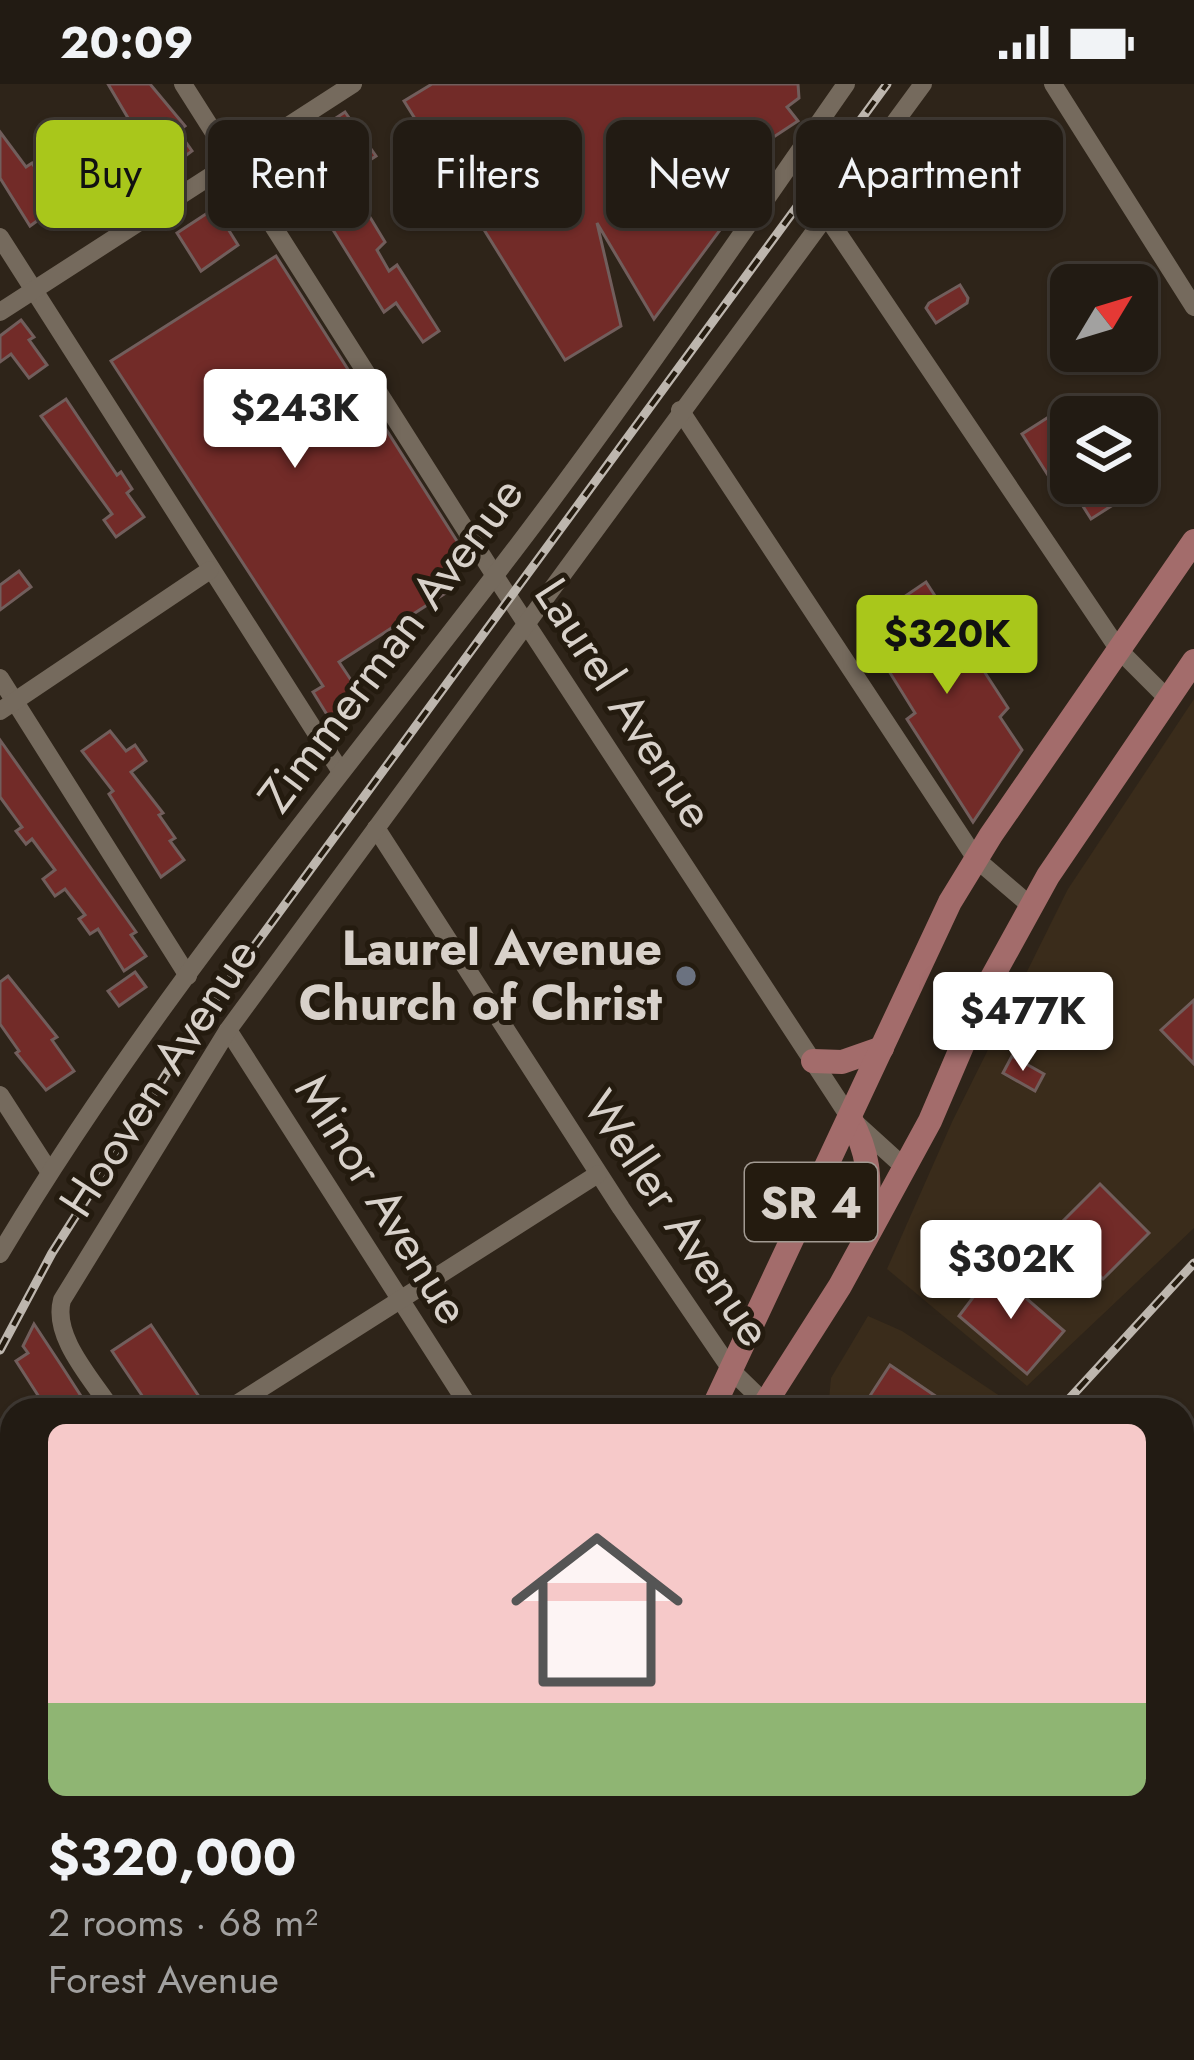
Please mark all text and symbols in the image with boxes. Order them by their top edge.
text: 20:09 [60,10,194,75]
chip: Buy [36,120,184,228]
chip: Rent [208,120,369,228]
chip: Filters [393,120,582,228]
chip: New [606,120,772,228]
chip: Apartment [796,120,1063,228]
north arrow [1050,264,1158,372]
map controls [1050,264,1158,504]
pin: $243K [211,369,379,471]
text: $243K [231,379,359,436]
button: layers [1050,396,1158,504]
street label: Zimmerman Avenue [241,462,540,827]
street label: Laurel Avenue [518,565,731,842]
pin: $320K [863,595,1031,697]
text: $320K [883,605,1011,662]
place label: Laurel Avenue Church of Christ [299,914,663,1038]
street label: Hooven Avenue [42,924,275,1230]
marker: Laurel Avenue Church of Christ [673,963,699,989]
pin: $477K [939,972,1107,1074]
text: $477K [960,982,1086,1039]
street label: Minor Avenue [278,1061,487,1338]
street label: Weller Avenue [566,1076,789,1360]
road number: SR 4 [745,1163,877,1241]
pin: $302K [927,1220,1095,1322]
text: $302K [947,1230,1075,1287]
icon: home [489,1502,705,1718]
text: $320,000 [48,1820,296,1894]
text: 2 rooms · 68 m² [48,1894,318,1951]
text: Forest Avenue [48,1951,279,2008]

